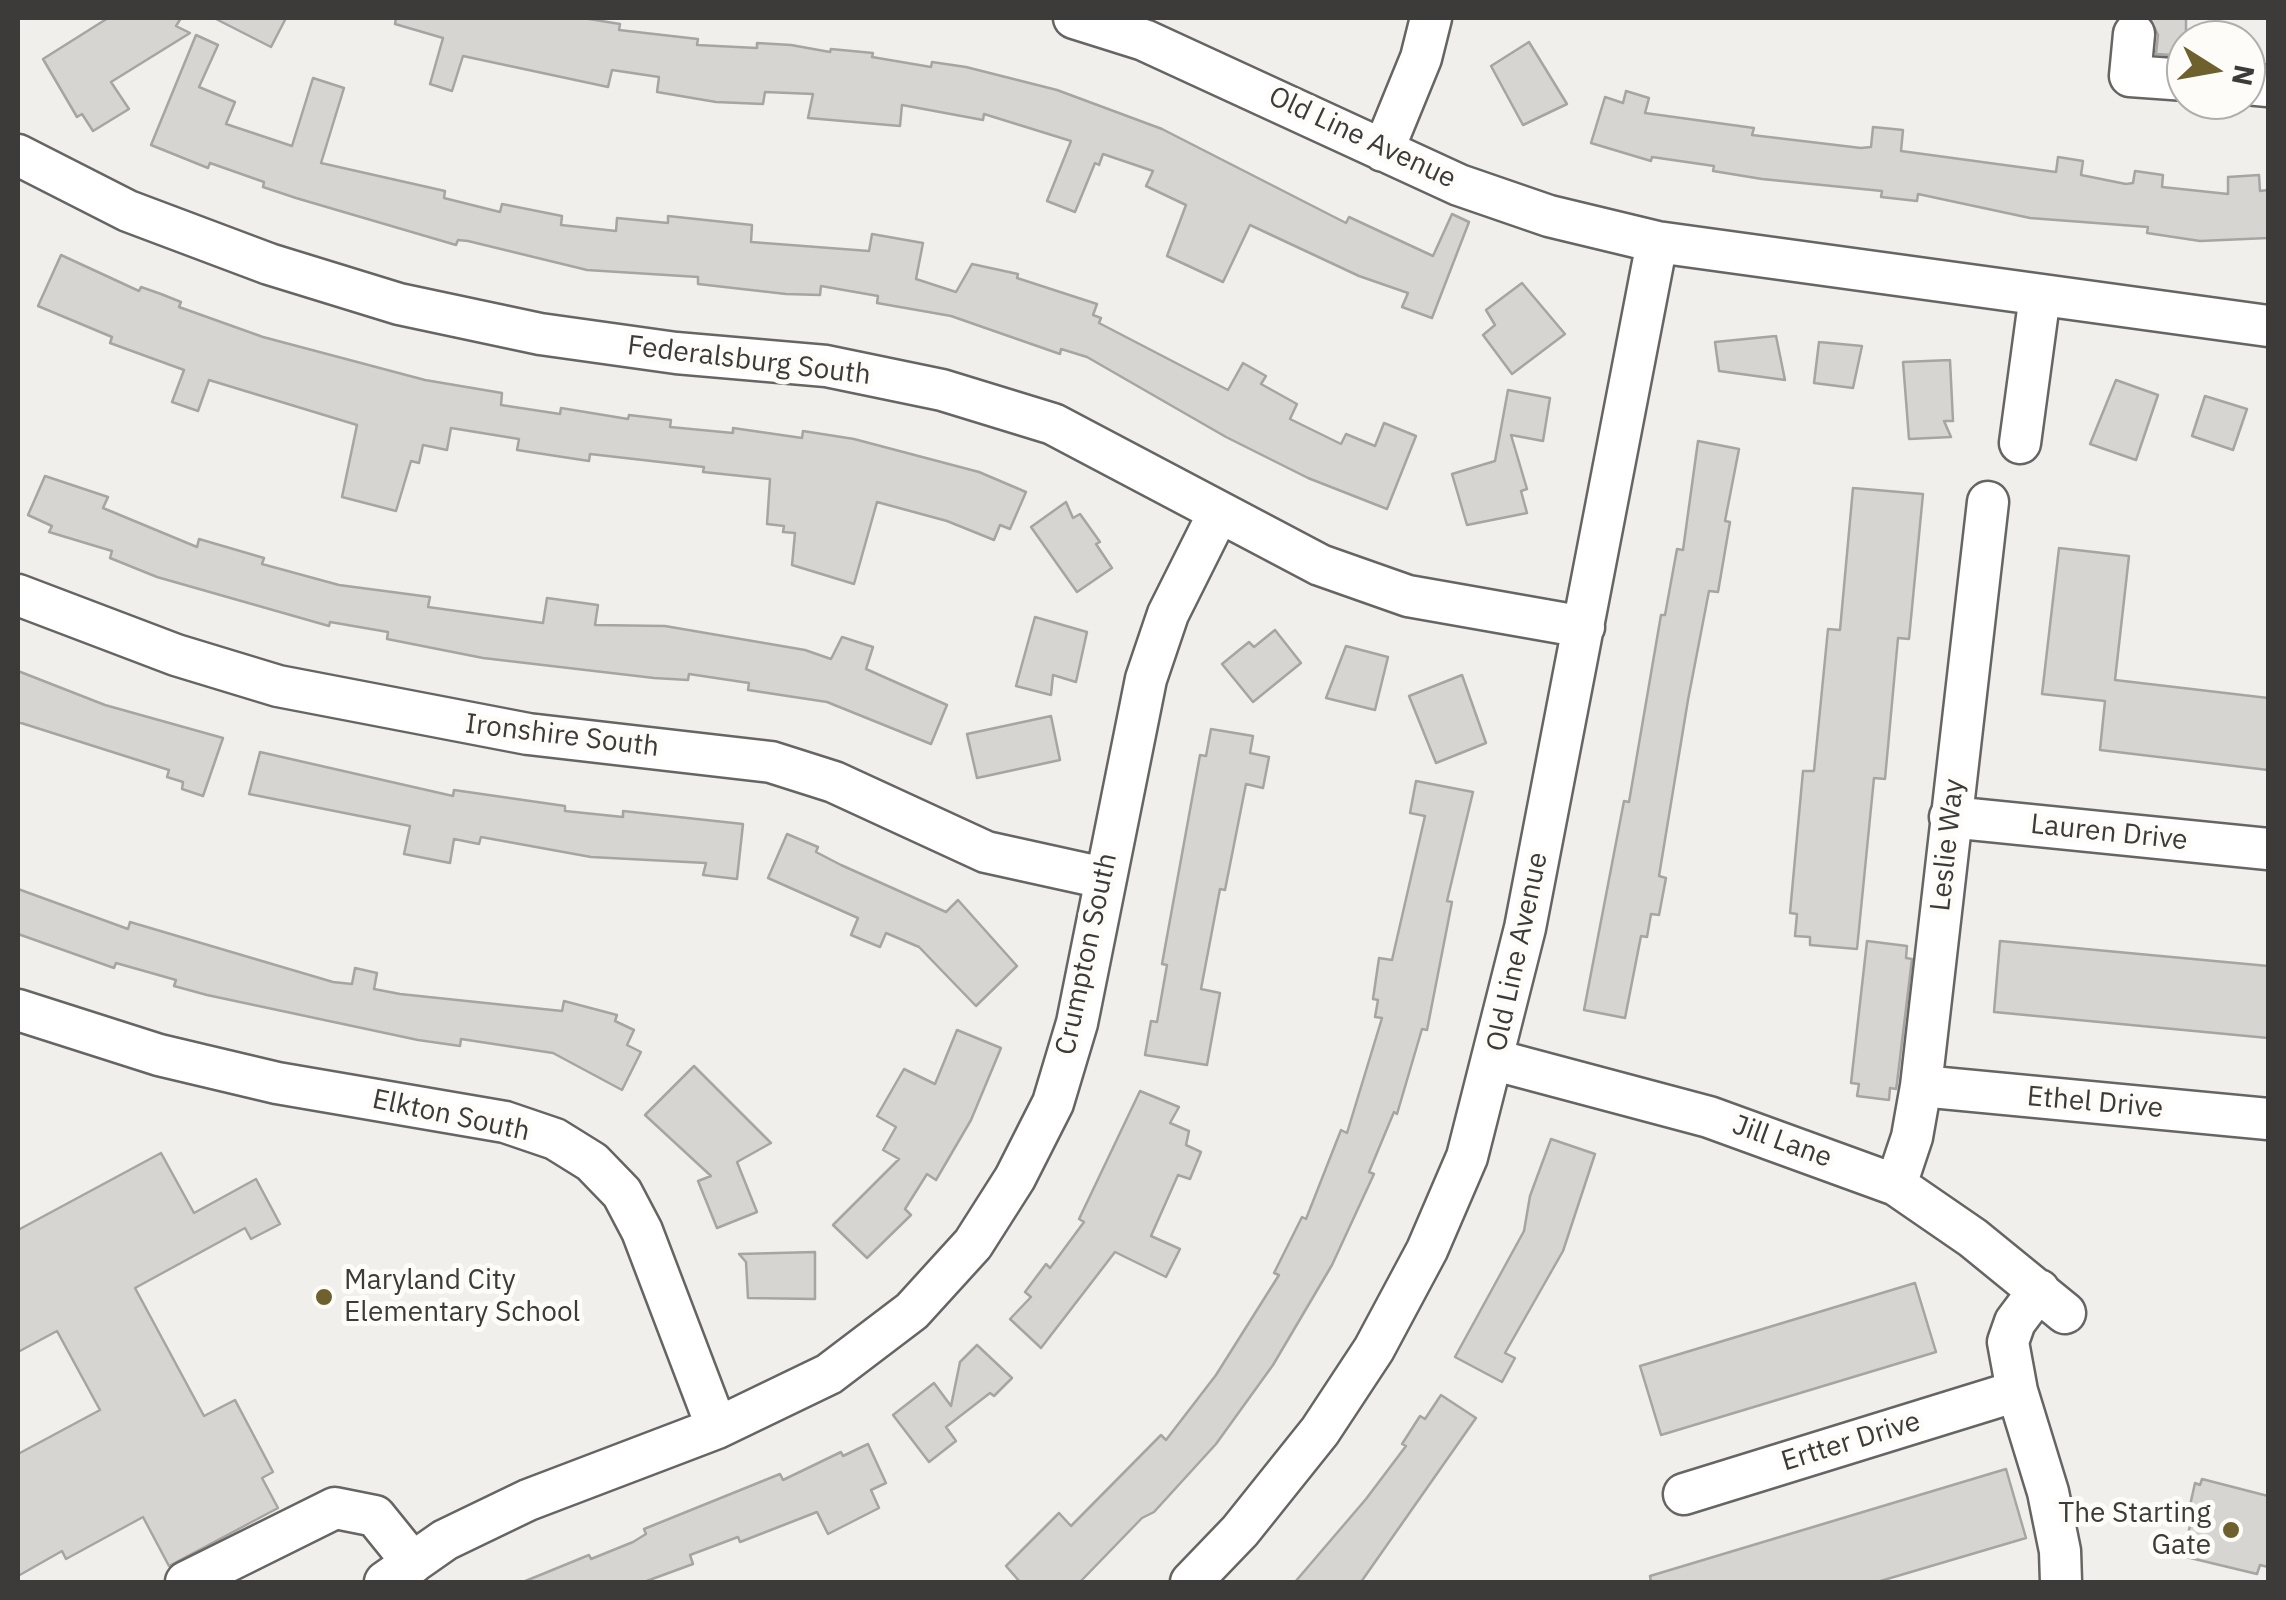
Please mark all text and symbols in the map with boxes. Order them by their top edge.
north arrow [2166,20,2266,120]
text: N [2224,62,2264,89]
street label: Old Line Avenue [1263,80,1461,196]
street label: Federalsburg South [625,329,873,393]
street label: Ironshire South [463,707,661,765]
street label: Leslie Way [1924,777,1972,913]
street label: Lauren Drive [2029,808,2189,858]
street label: Old Line Avenue [1480,849,1556,1055]
street label: Crumpton South [1049,850,1125,1058]
street label: Ethel Drive [2025,1080,2165,1126]
street label: Elkton South [369,1083,533,1149]
street label: Jill Lane [1728,1109,1836,1175]
place label: Maryland City Elementary School [344,1264,580,1330]
marker: Maryland City Elementary School [313,1286,335,1308]
street label: Ertter Drive [1778,1405,1924,1479]
place label: The Starting Gate [2058,1497,2211,1563]
marker: The Starting Gate [2220,1519,2242,1541]

